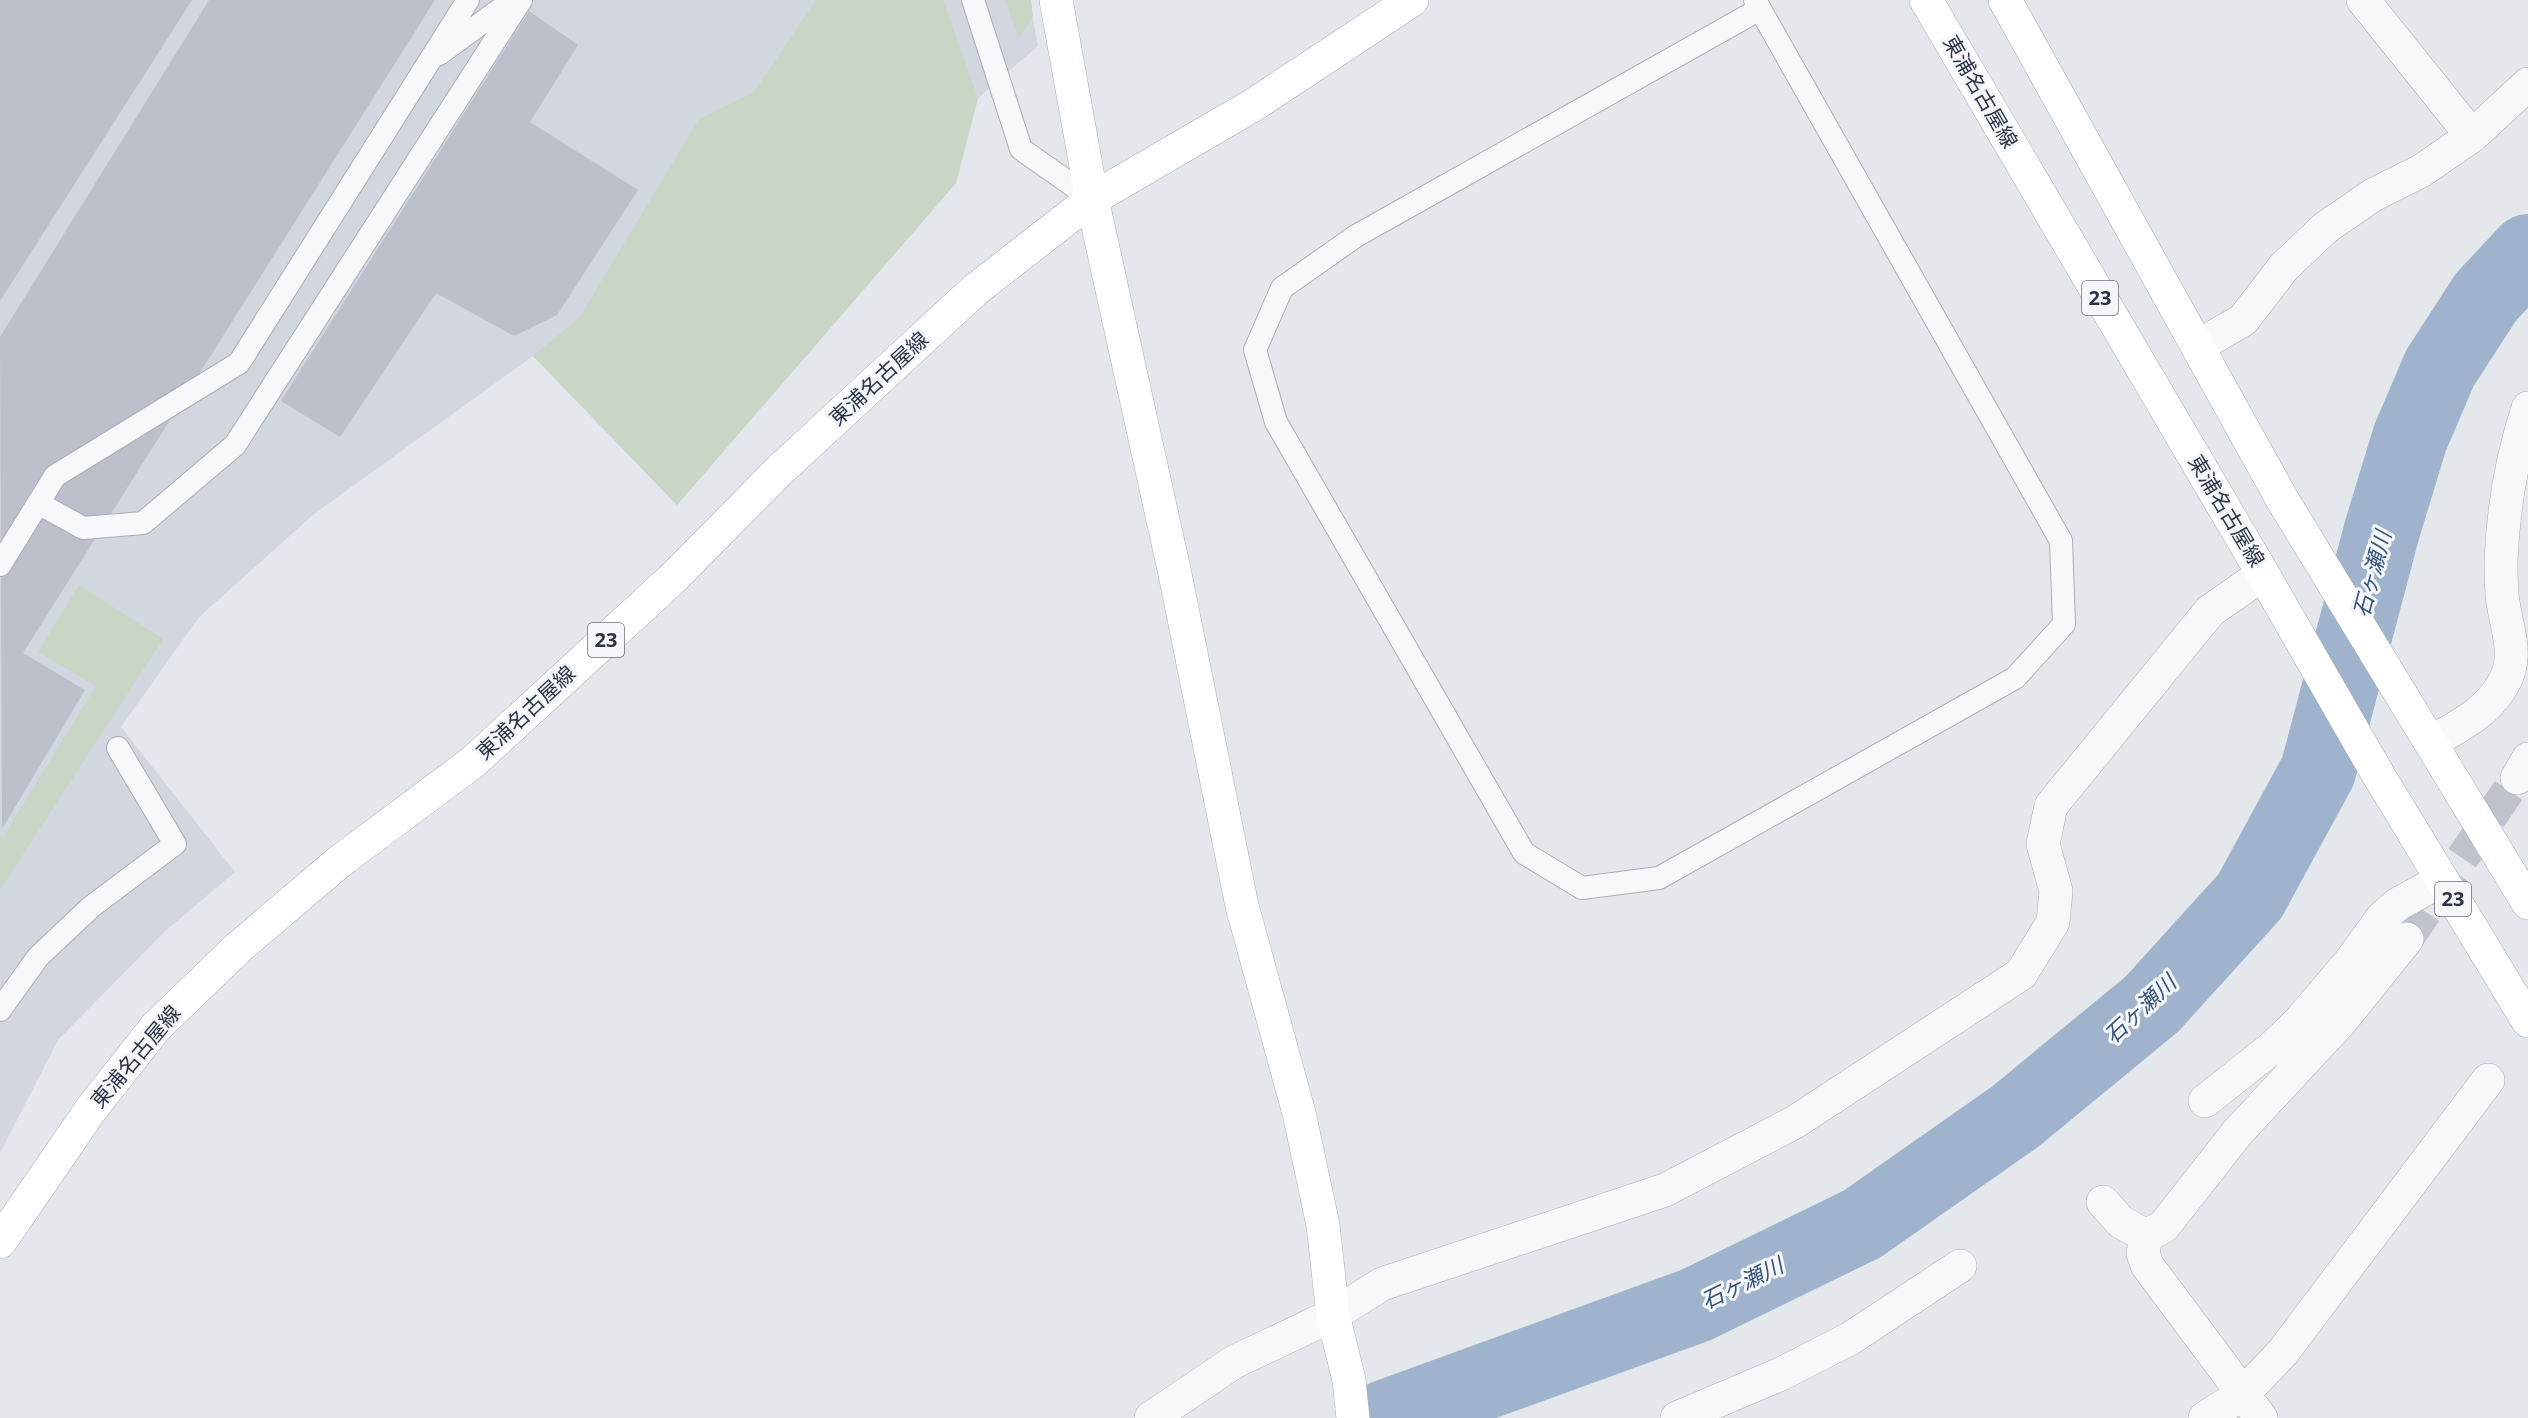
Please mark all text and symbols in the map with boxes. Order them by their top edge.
street label: 東浦名古屋線 [1937,30,2024,153]
road number: 23 [2082,281,2118,315]
street label: 東浦名古屋線 [823,325,934,431]
street label: 東浦名古屋線 [2182,449,2271,572]
water label: 石ヶ瀬川 [2345,525,2397,620]
road number: 23 [588,623,624,657]
street label: 東浦名古屋線 [470,659,581,765]
road number: 23 [2435,882,2471,916]
water label: 石ヶ瀬川 [2097,966,2183,1049]
street label: 東浦名古屋線 [84,999,186,1114]
water label: 石ヶ瀬川 [1695,1248,1789,1315]

